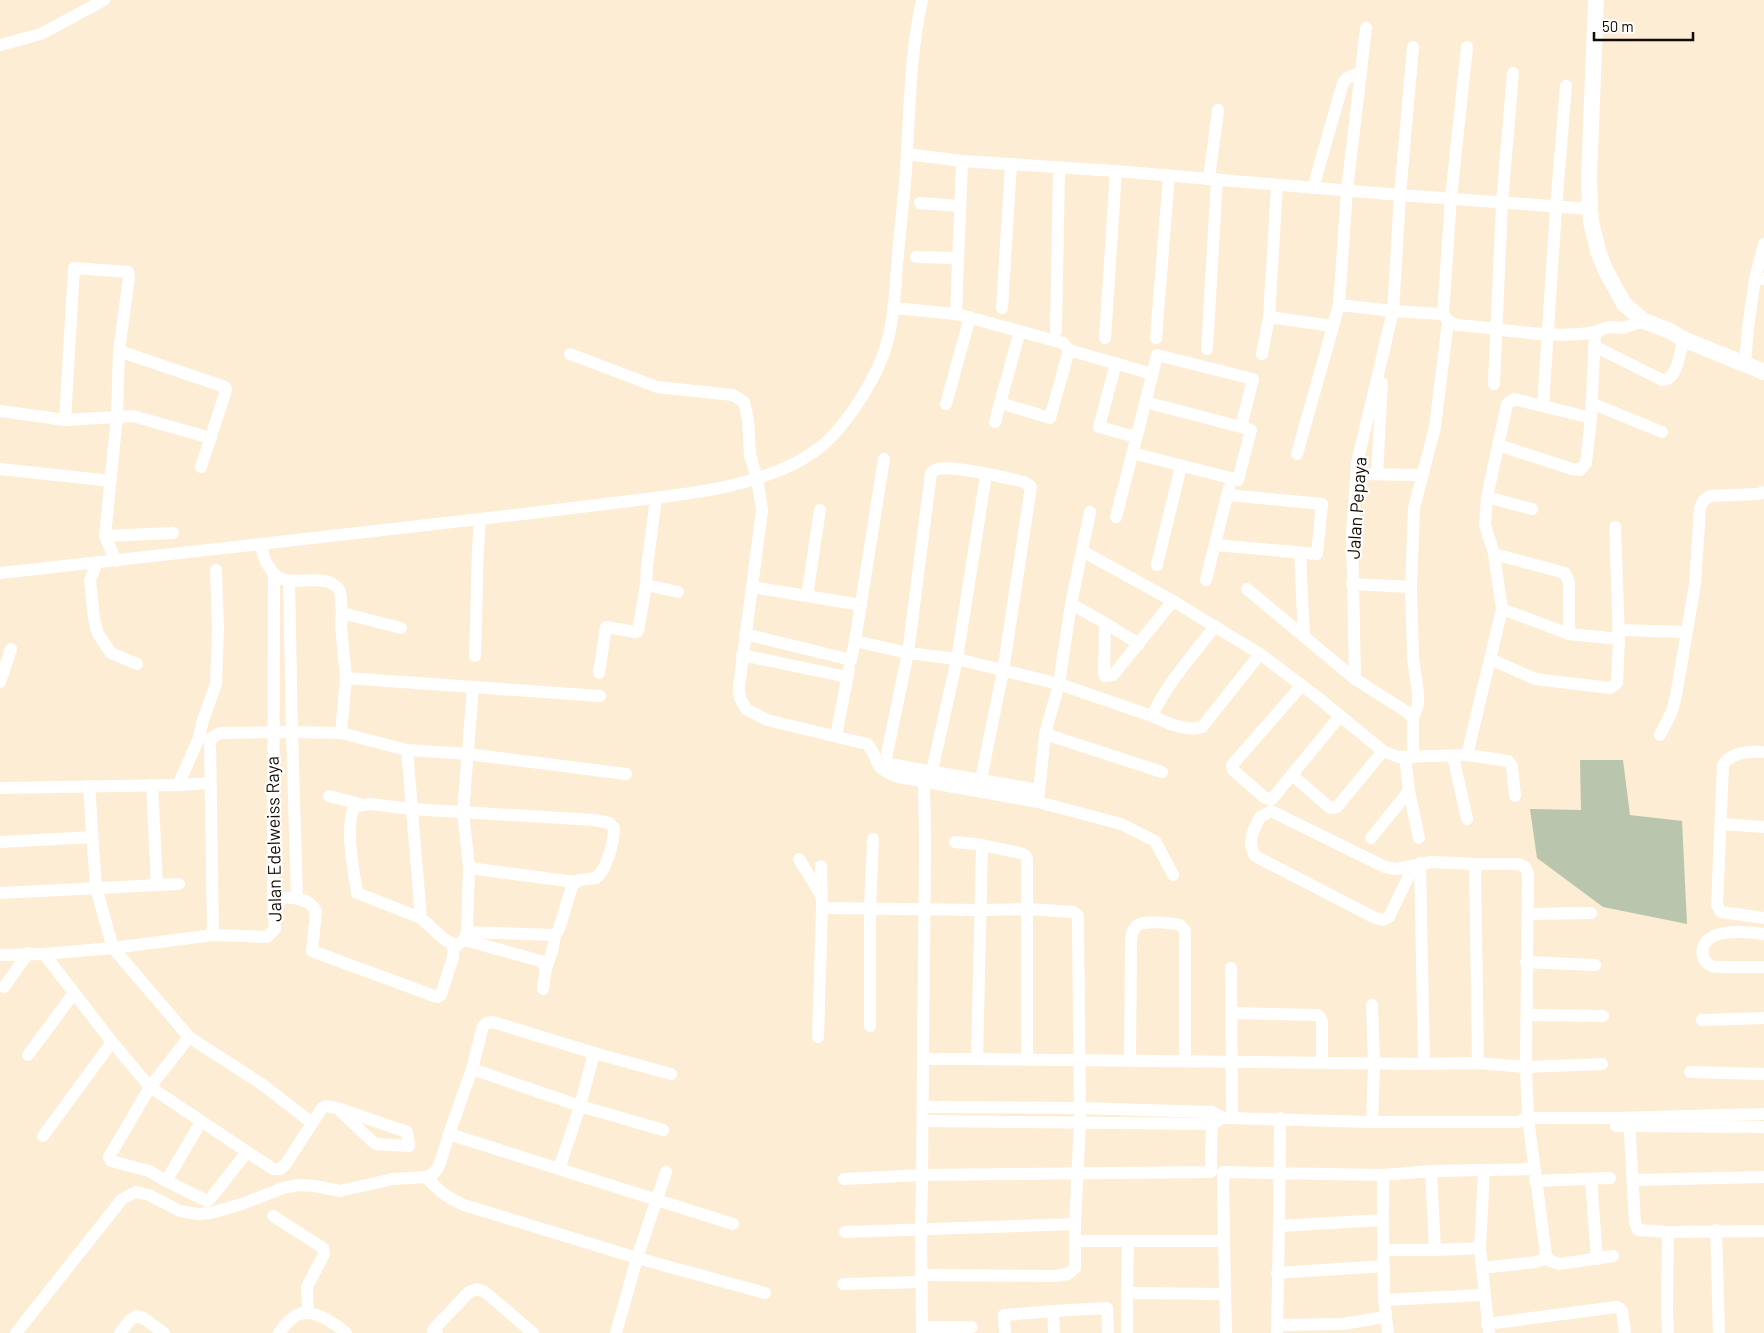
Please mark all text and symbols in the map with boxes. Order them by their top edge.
scale bar [1594,10,1693,42]
text: 50 m [1602,17,1634,35]
street label: Jalan Pepaya [1341,456,1371,560]
street label: Jalan Edelweiss Raya [261,756,285,922]

